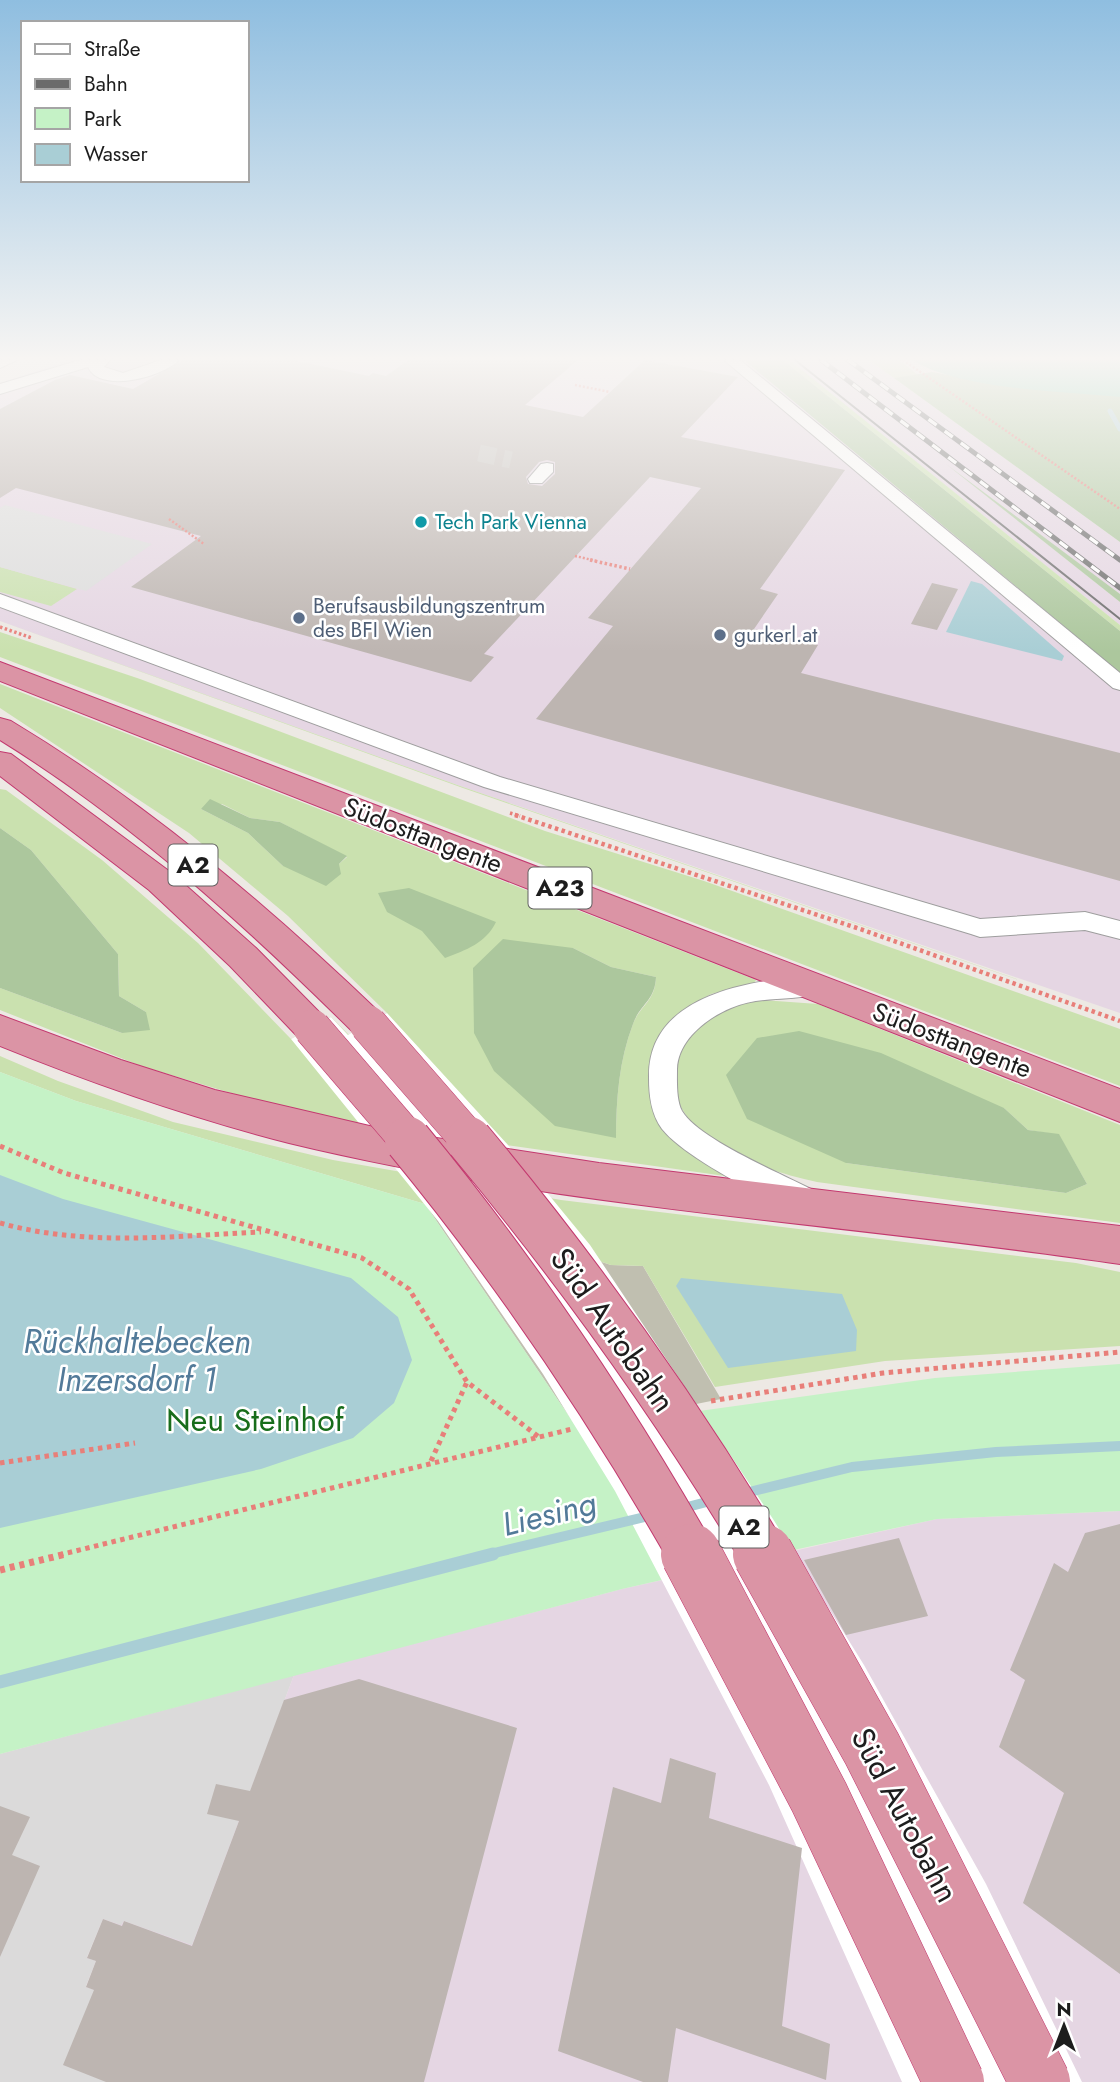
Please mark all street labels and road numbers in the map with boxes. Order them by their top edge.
street label: Südosttangente [338,787,508,883]
road number: A2 [168,844,218,886]
road number: A23 [528,868,592,908]
street label: Südosttangente [867,992,1037,1088]
street label: Süd Autobahn [539,1238,687,1422]
road number: A2 [720,1506,768,1548]
street label: Süd Autobahn [840,1720,970,1910]

